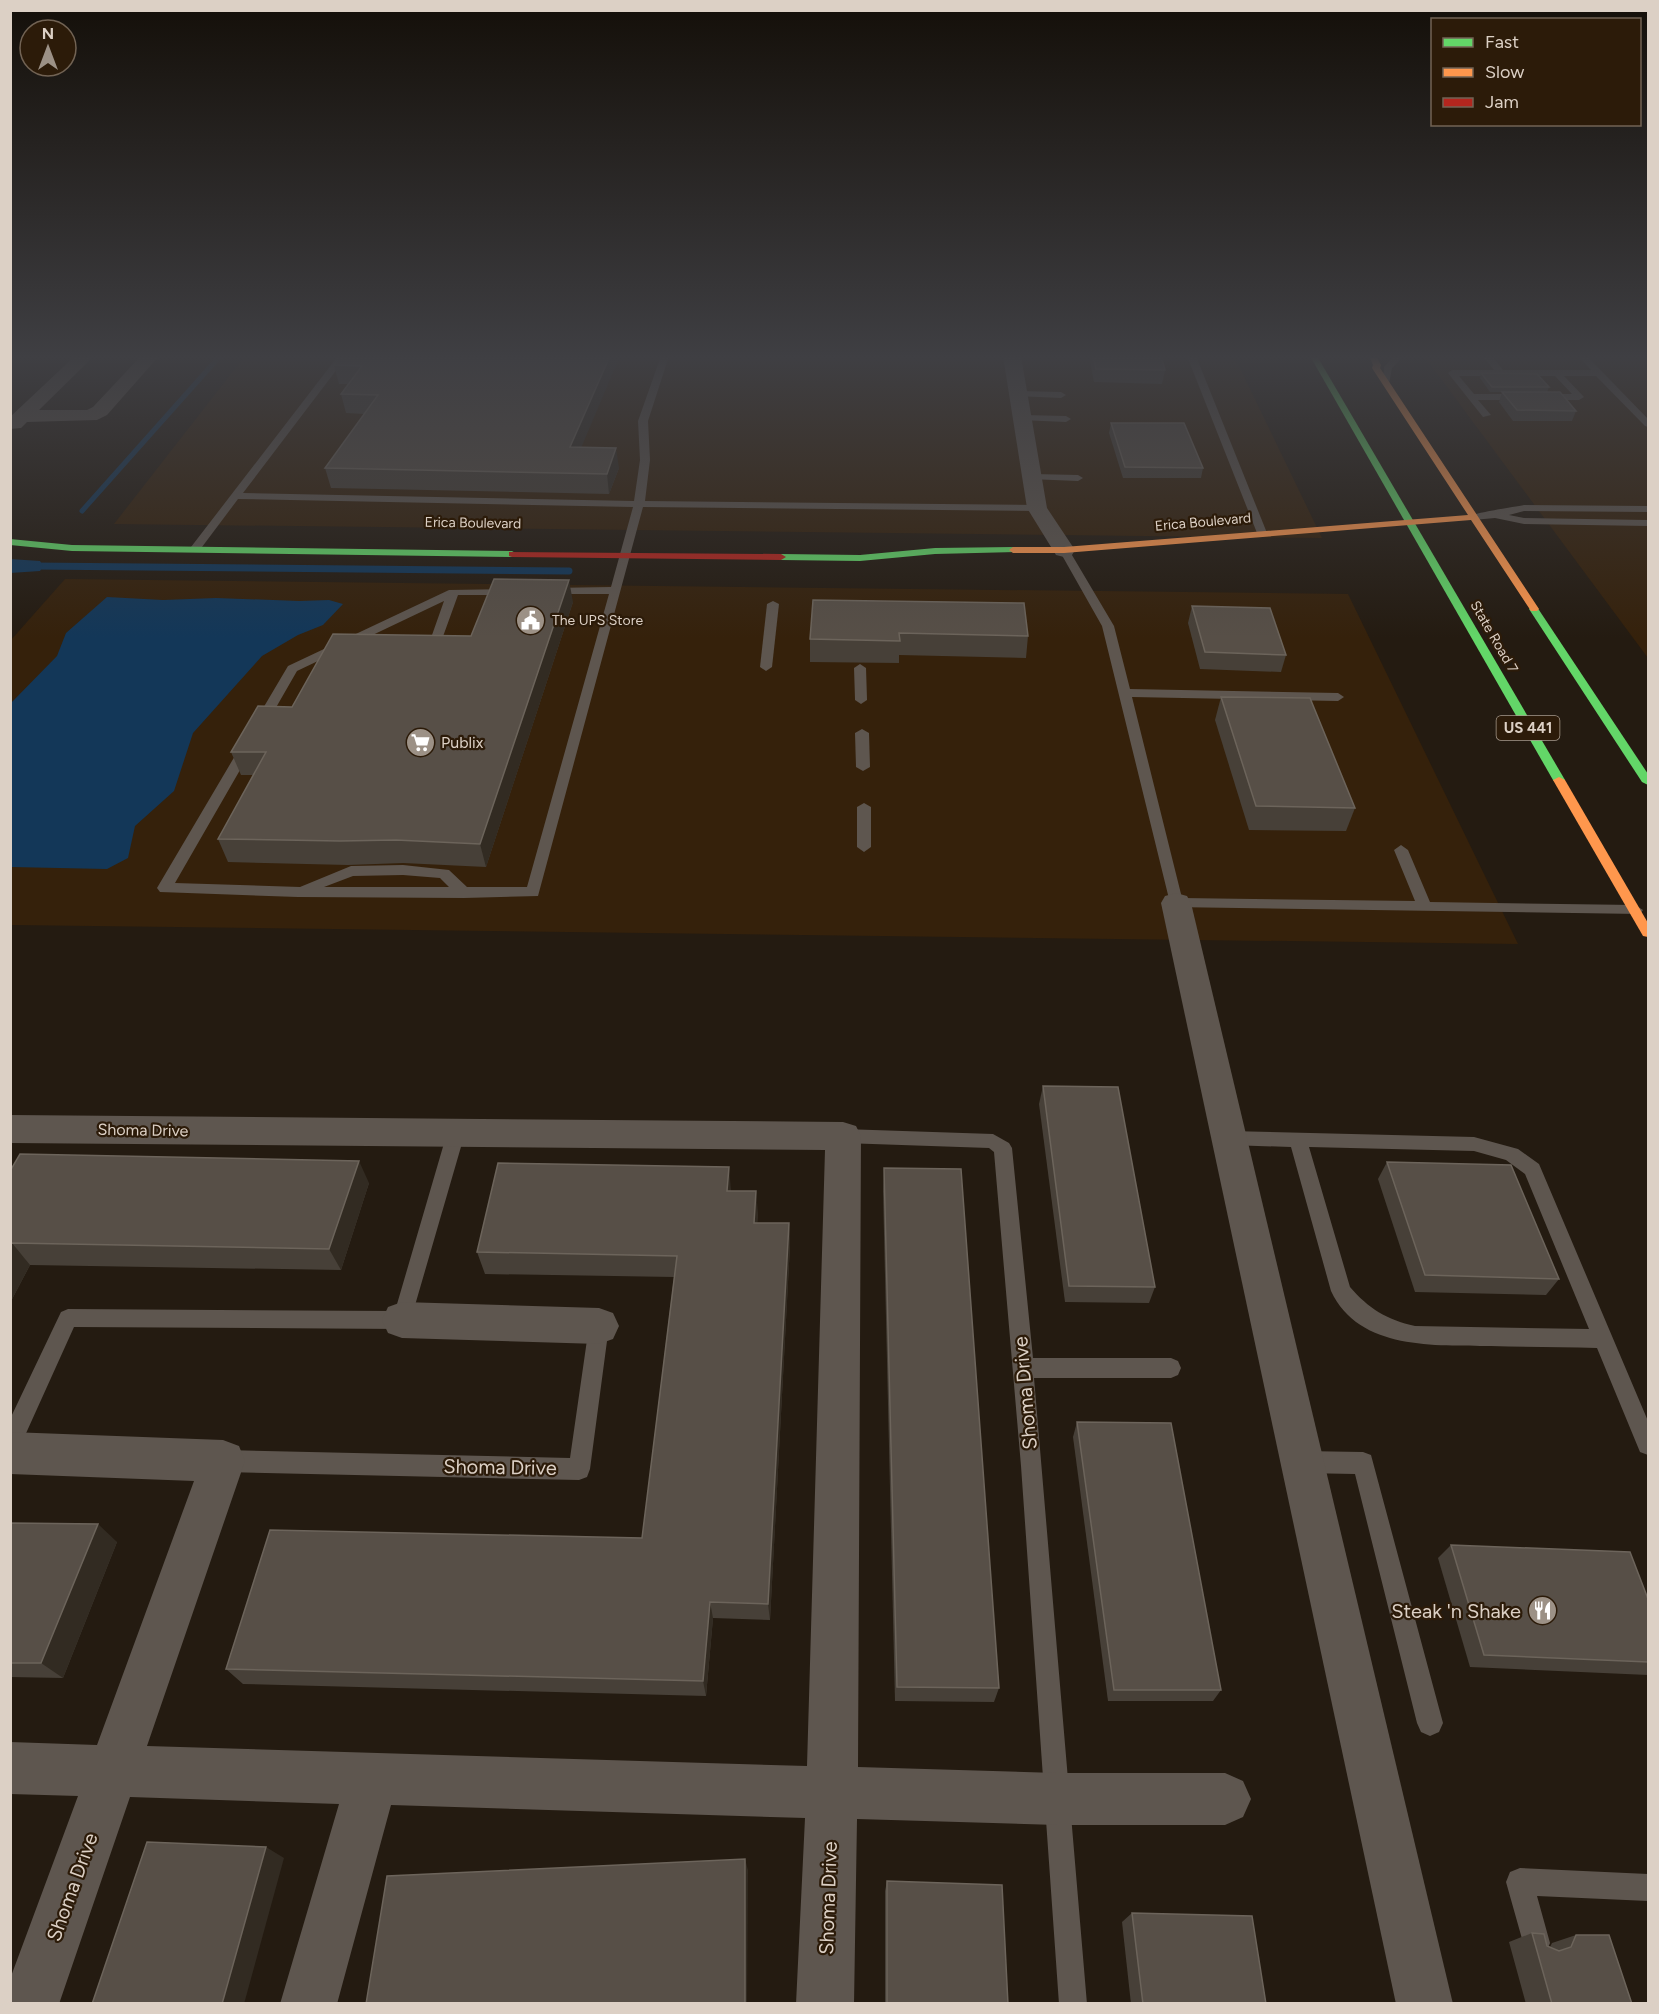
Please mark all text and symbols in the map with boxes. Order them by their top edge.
north arrow [18,18,78,78]
legend [1431,18,1641,126]
text: N [42,24,54,43]
text: Fast [1485,31,1519,53]
text: Slow [1485,61,1524,83]
text: Jam [1485,91,1519,113]
street label: Erica Boulevard [1154,509,1252,535]
street label: Erica Boulevard [425,514,521,532]
street label: State Road 7 [1466,598,1522,677]
public building icon: The UPS Store [515,604,547,636]
place label: The UPS Store [552,612,643,629]
road number: US 441 [1496,716,1559,740]
supermarket icon: Publix [404,726,436,758]
place label: Publix [441,733,484,752]
street label: Shoma Drive [97,1120,189,1140]
street label: Shoma Drive [1008,1335,1042,1451]
street label: Shoma Drive [443,1454,557,1480]
restaurant icon: Steak 'n Shake [1526,1595,1558,1627]
place label: Steak 'n Shake [1391,1599,1521,1623]
street label: Shoma Drive [41,1830,103,1944]
street label: Shoma Drive [814,1841,842,1955]

